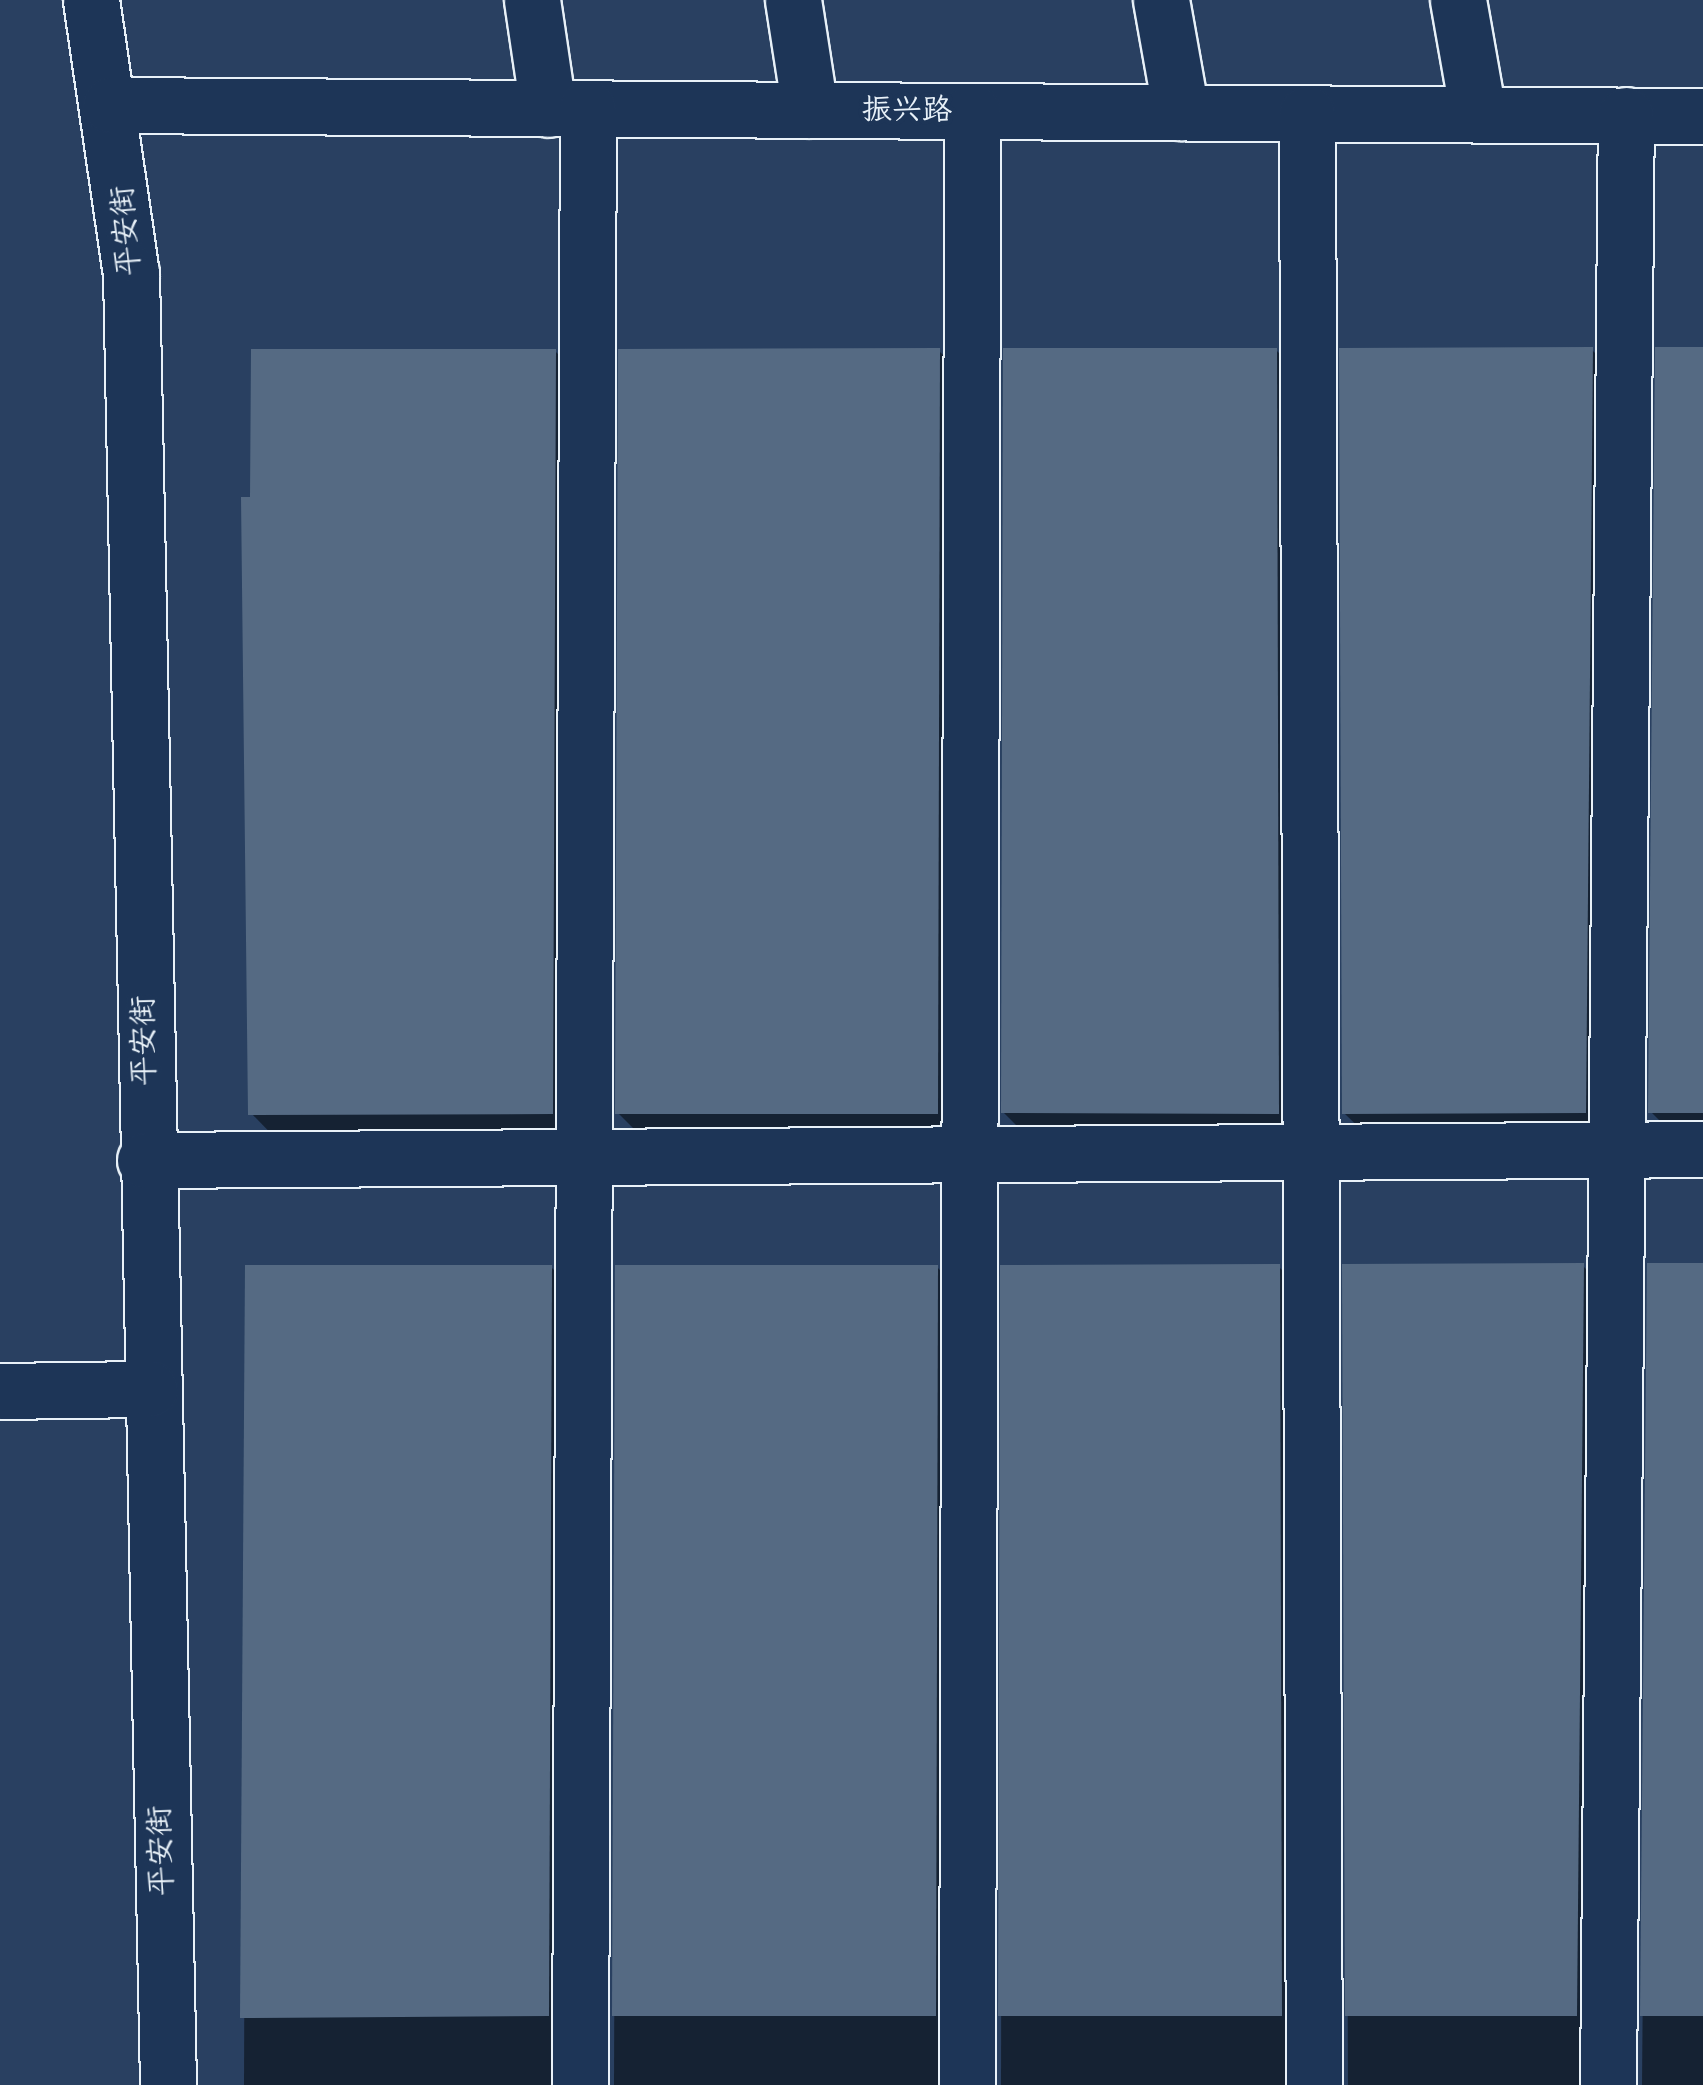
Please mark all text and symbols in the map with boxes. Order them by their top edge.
street label: 振兴路 [862,92,952,128]
street label: 平安街 [104,185,148,277]
street label: 平安街 [125,996,163,1086]
street label: 平安街 [141,1805,181,1897]

